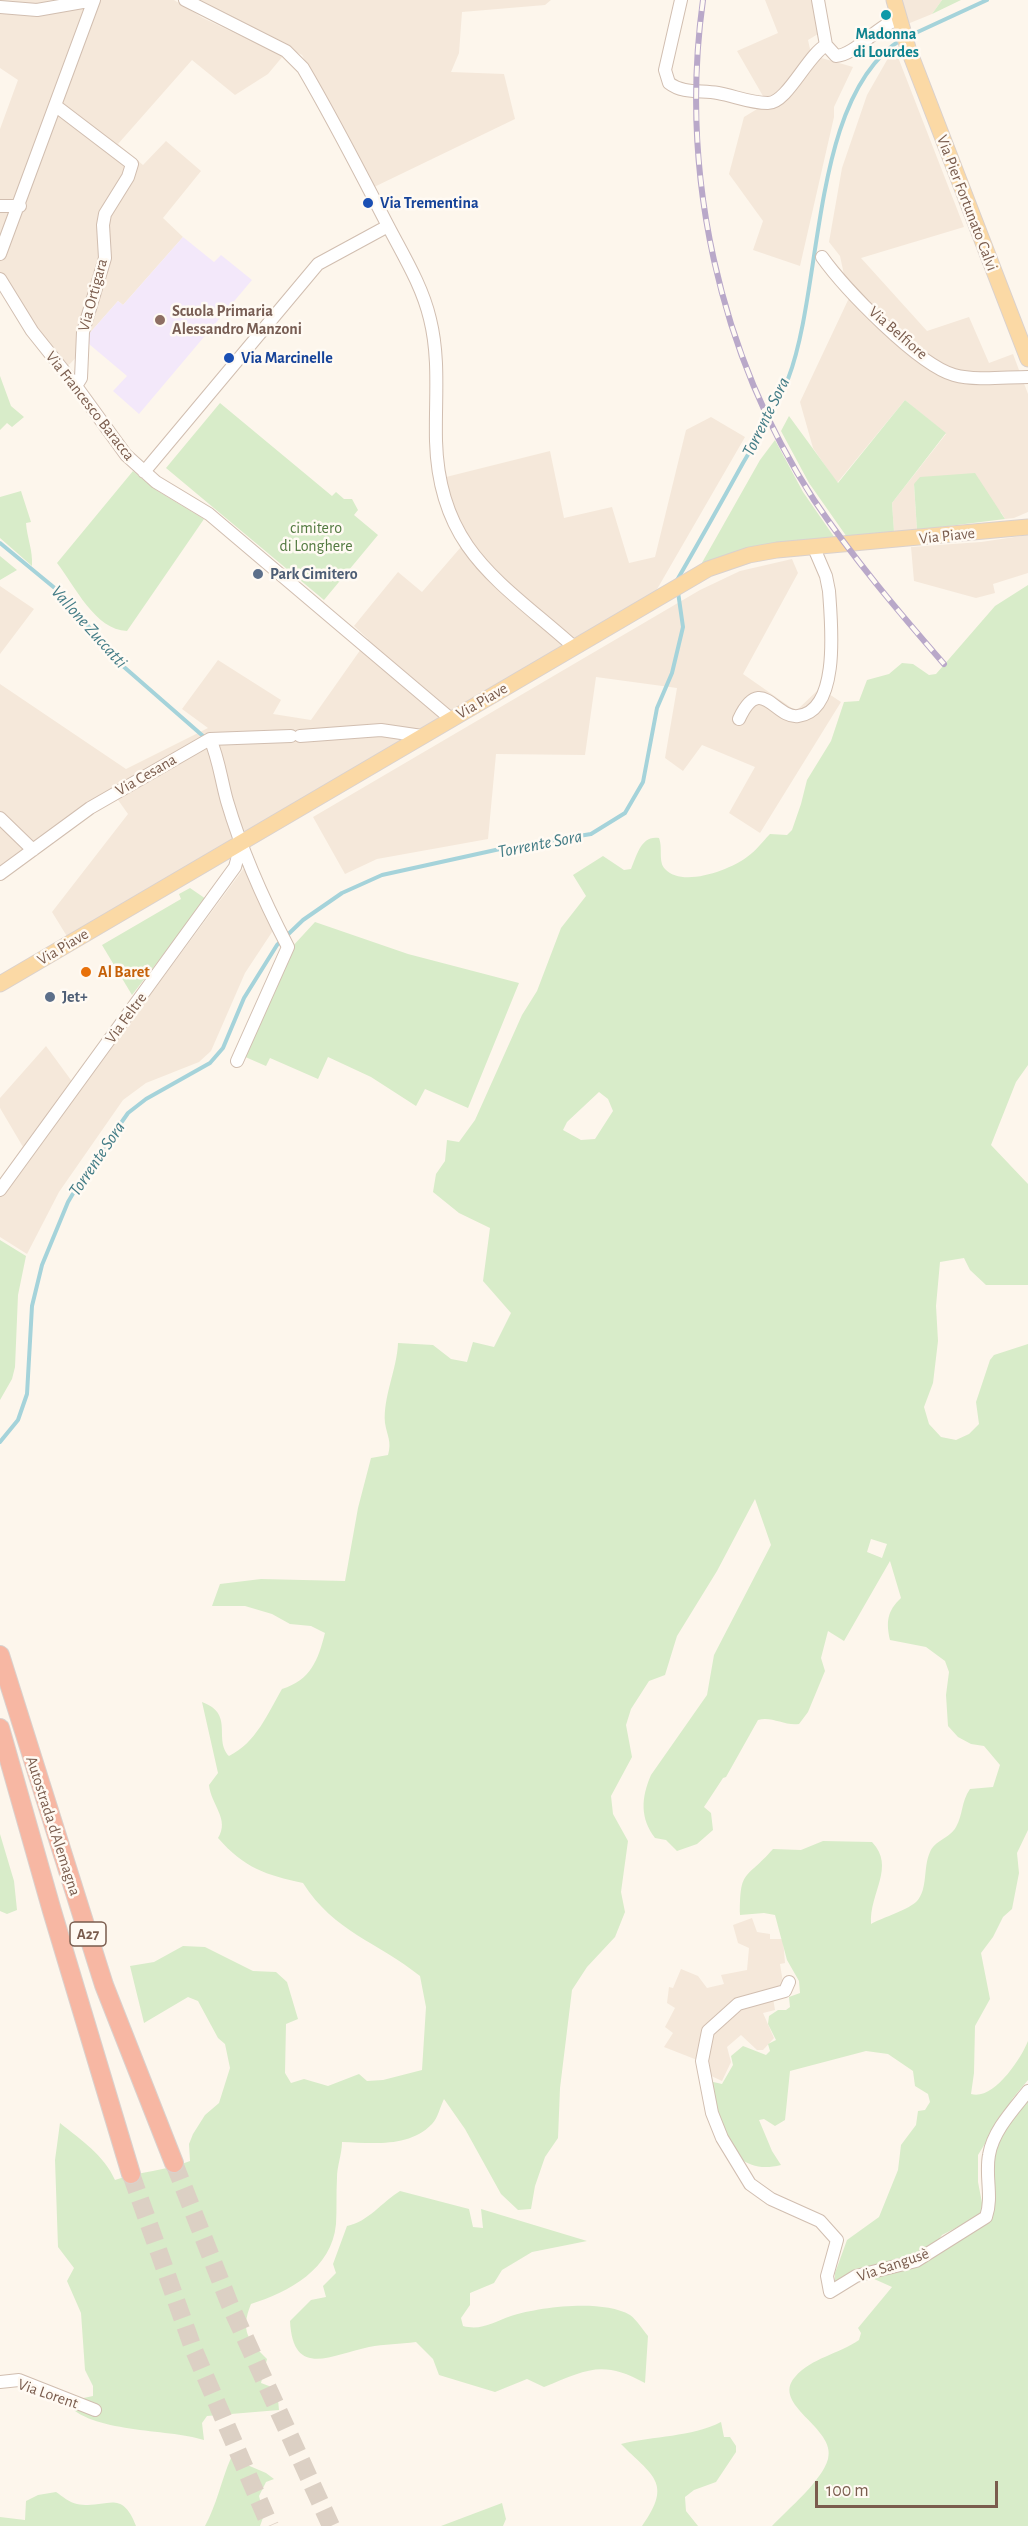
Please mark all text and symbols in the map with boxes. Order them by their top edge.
marker: Madonna di Lourdes [879,8,893,22]
place label: Madonna di Lourdes [853,24,919,62]
street label: Via Pier Fortunato Calvi [932,132,1002,274]
place label: Via Trementina [380,193,479,213]
marker: Via Trementina [361,196,375,210]
street label: Via Ortigara [74,257,112,333]
place label: Scuola Primaria Alessandro Manzoni [172,301,302,339]
street label: Via Belfiore [865,302,931,364]
marker: Scuola Primaria Alessandro Manzoni [153,313,167,327]
street label: Via Francesco Baracca [41,347,139,465]
place label: Via Marcinelle [241,348,333,368]
marker: Via Marcinelle [222,351,236,365]
water label: Torrente Sora [738,374,794,460]
park label: cimitero di Longhere [279,518,353,556]
street label: Via Piave [918,524,976,548]
place label: Park Cimitero [270,564,358,584]
marker: Park Cimitero [251,567,265,581]
water label: Vallone Zuccatti [46,581,132,673]
street label: Via Piave [453,679,511,723]
street label: Via Cesana [112,750,180,800]
water label: Torrente Sora [496,825,584,863]
street label: Via Piave [34,924,92,970]
place label: Al Baret [98,962,150,982]
marker: Al Baret [79,965,93,979]
place label: Jet+ [62,987,88,1007]
street label: Via Feltre [101,989,151,1047]
marker: Jet+ [43,990,57,1004]
water label: Torrente Sora [64,1117,130,1201]
street label: Autostrada d'Alemagna [21,1754,85,1898]
road number: A27 [70,1922,106,1946]
street label: Via Sangusè [854,2244,932,2286]
street label: Via Lorent [15,2375,81,2413]
scale bar [818,2469,1001,2507]
text: 100 m [826,2482,869,2500]

